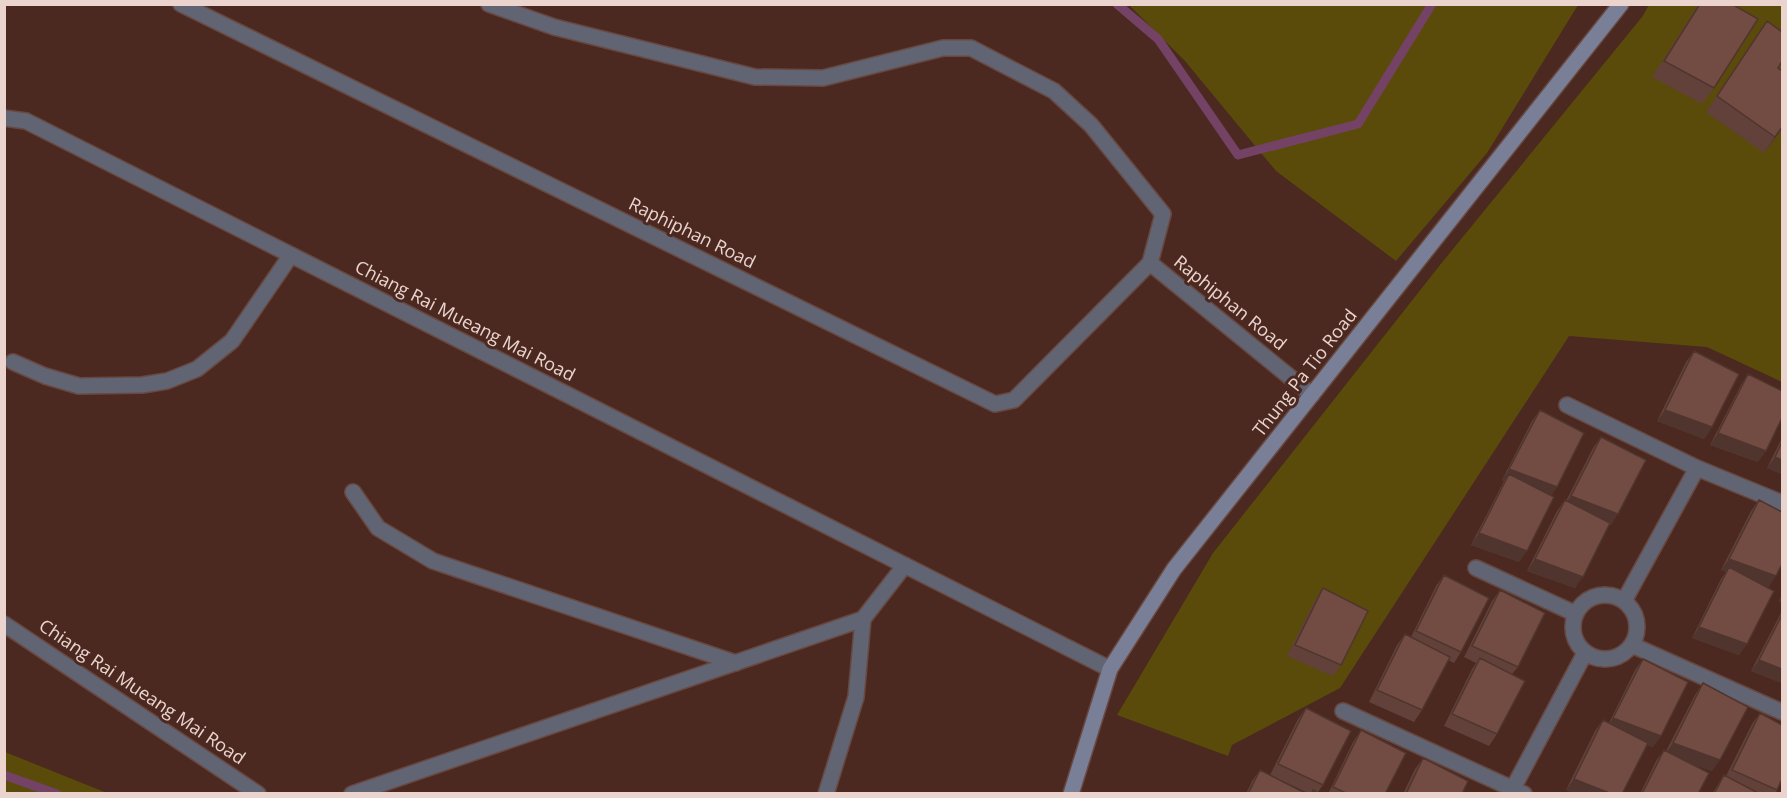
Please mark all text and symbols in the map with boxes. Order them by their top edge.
street label: Raphiphan Road [625,191,760,273]
street label: Raphiphan Road [1169,249,1292,355]
street label: Chiang Rai Mueang Mai Road [351,254,580,386]
street label: Thung Pa Tio Road [1247,304,1362,441]
street label: Chiang Rai Mueang Mai Road [35,613,250,769]

